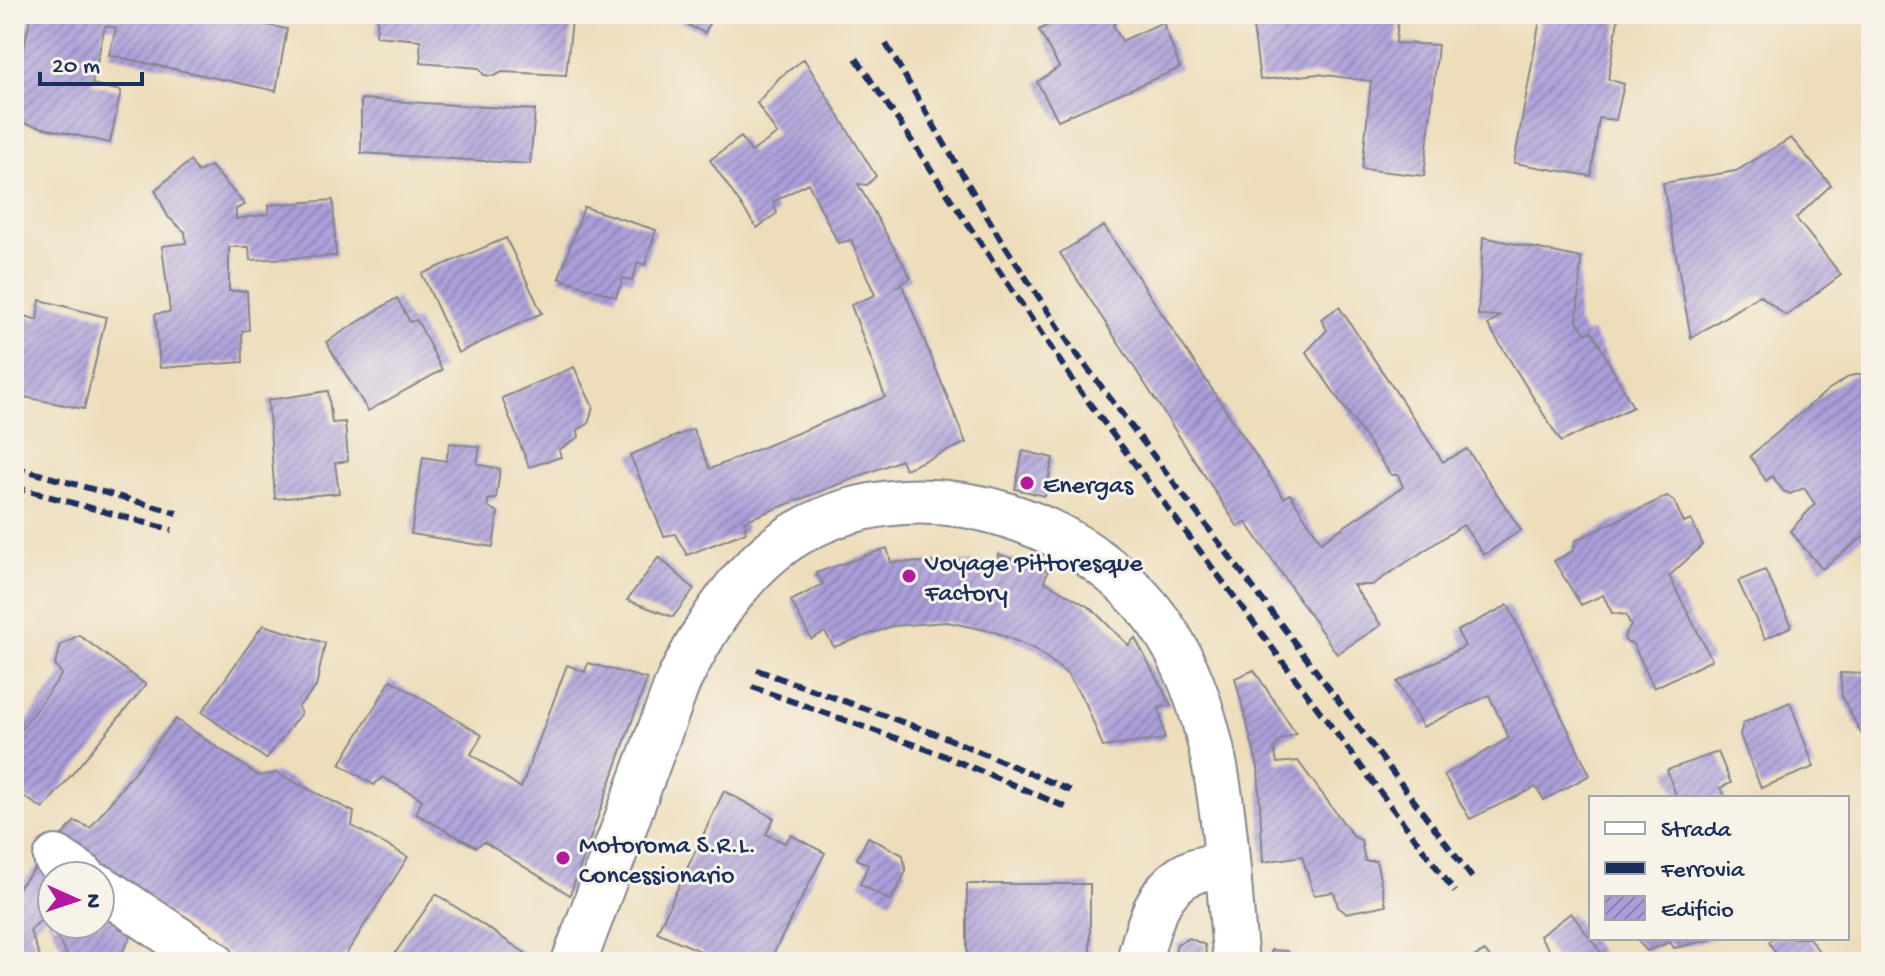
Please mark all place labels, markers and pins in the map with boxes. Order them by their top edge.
place label: Energas [1043,472,1134,503]
marker: Energas [1018,474,1036,492]
place label: Voyage Pittoresque Factory [924,550,1143,611]
marker: Voyage Pittoresque Factory [900,567,918,585]
place label: Motoroma S.R.L. Concessionario [579,832,756,893]
marker: Motoroma S.R.L. Concessionario [554,849,572,867]

